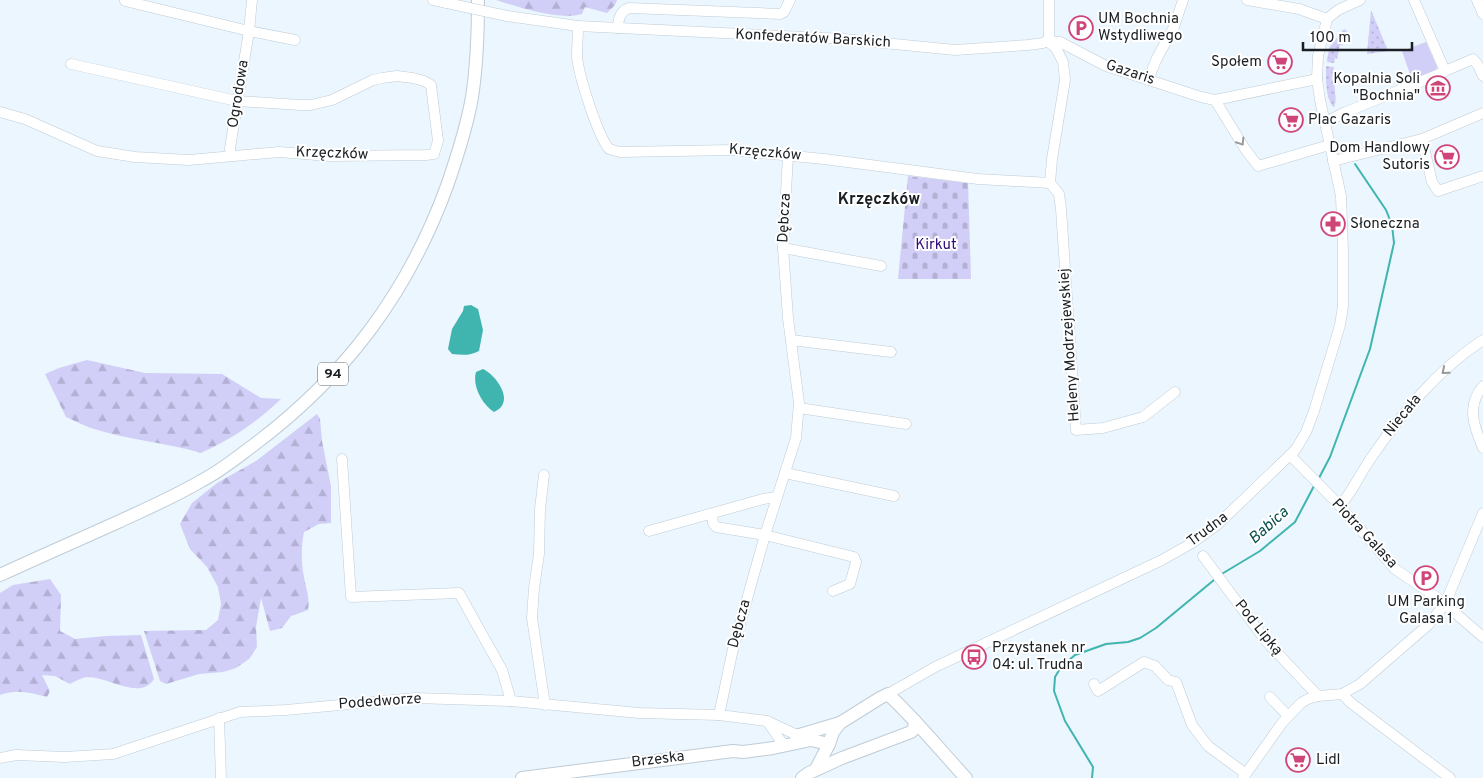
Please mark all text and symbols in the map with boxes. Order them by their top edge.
place label: UM Bochnia Wstydliwego [1098,10,1182,46]
parking icon: UM Bochnia Wstydliwego [1068,15,1094,41]
scale bar [1303,20,1412,52]
street label: Konfederatów Barskich [735,25,891,53]
text: 100 m [1310,29,1351,48]
supermarket icon: Społem [1267,49,1293,75]
place label: Społem [1211,53,1262,72]
street label: Gazaris [1103,56,1157,90]
street label: Ogrodowa [224,59,254,129]
place label: Kopalnia Soli "Bochnia" [1333,70,1420,106]
museum icon: Kopalnia Soli "Bochnia" [1425,75,1451,101]
supermarket icon: Plac Gazaris [1278,107,1304,133]
place label: Plac Gazaris [1308,111,1391,130]
one-way arrow [1234,136,1244,145]
place label: Dom Handlowy Sutoris [1329,139,1430,175]
street label: Krzęczków [728,140,802,166]
street label: Krzęczków [295,143,369,165]
supermarket icon: Dom Handlowy Sutoris [1434,144,1460,170]
district label: Krzęczków [838,190,920,210]
street label: Dębcza [774,193,796,243]
pharmacy icon: Słoneczna [1320,211,1346,237]
place label: Słoneczna [1350,215,1420,234]
park label: Kirkut [915,236,957,255]
street label: Heleny Modrzejewskiej [1055,268,1085,422]
road number: 94 [318,362,348,386]
one-way arrow [1442,365,1451,373]
street label: Niecała [1380,391,1426,441]
street label: Piotra Galasa [1327,495,1401,573]
water label: Babica [1245,502,1294,549]
street label: Trudna [1184,508,1232,552]
parking icon: UM Parking Galasa 1 [1413,565,1439,591]
place label: UM Parking Galasa 1 [1387,593,1465,629]
street label: Pod Lipką [1230,596,1286,660]
street label: Dębcza [724,598,756,650]
place label: Przystanek nr 04: ul. Trudna [992,639,1086,675]
bus stop icon: Przystanek nr 04: ul. Trudna [961,644,987,670]
street label: Podedworze [338,690,422,714]
street label: Brzeska [630,747,686,773]
supermarket icon: Lidl [1285,747,1311,773]
place label: Lidl [1316,751,1341,770]

